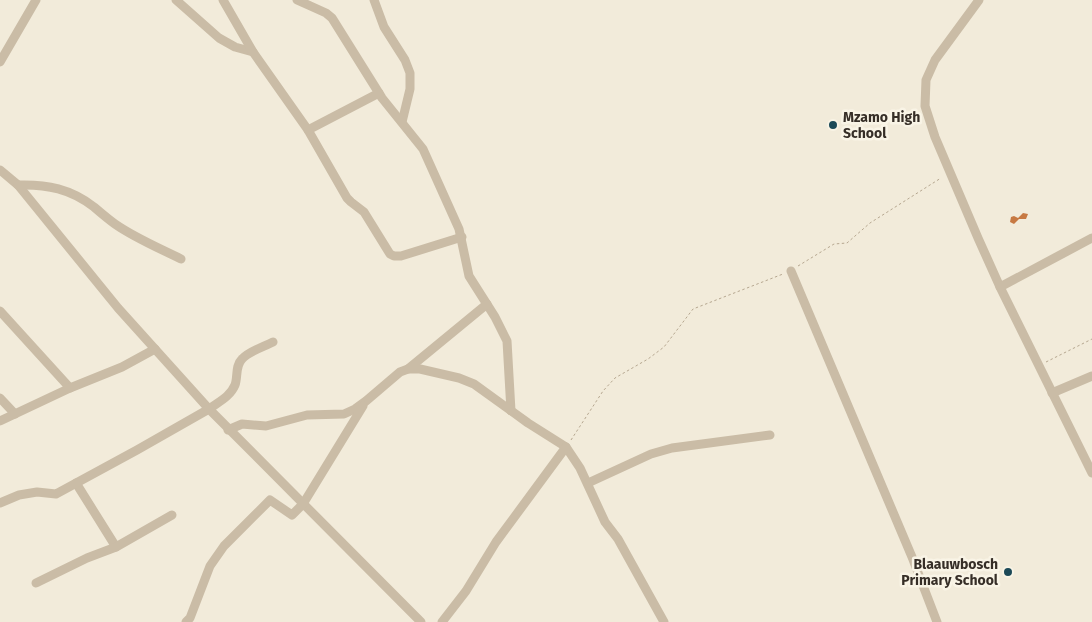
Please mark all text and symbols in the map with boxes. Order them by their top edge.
place label: Mzamo High School [843,109,920,142]
marker: Mzamo High School [827,119,839,131]
place label: Blaauwbosch Primary School [901,556,999,589]
marker: Blaauwbosch Primary School [1002,566,1014,578]

